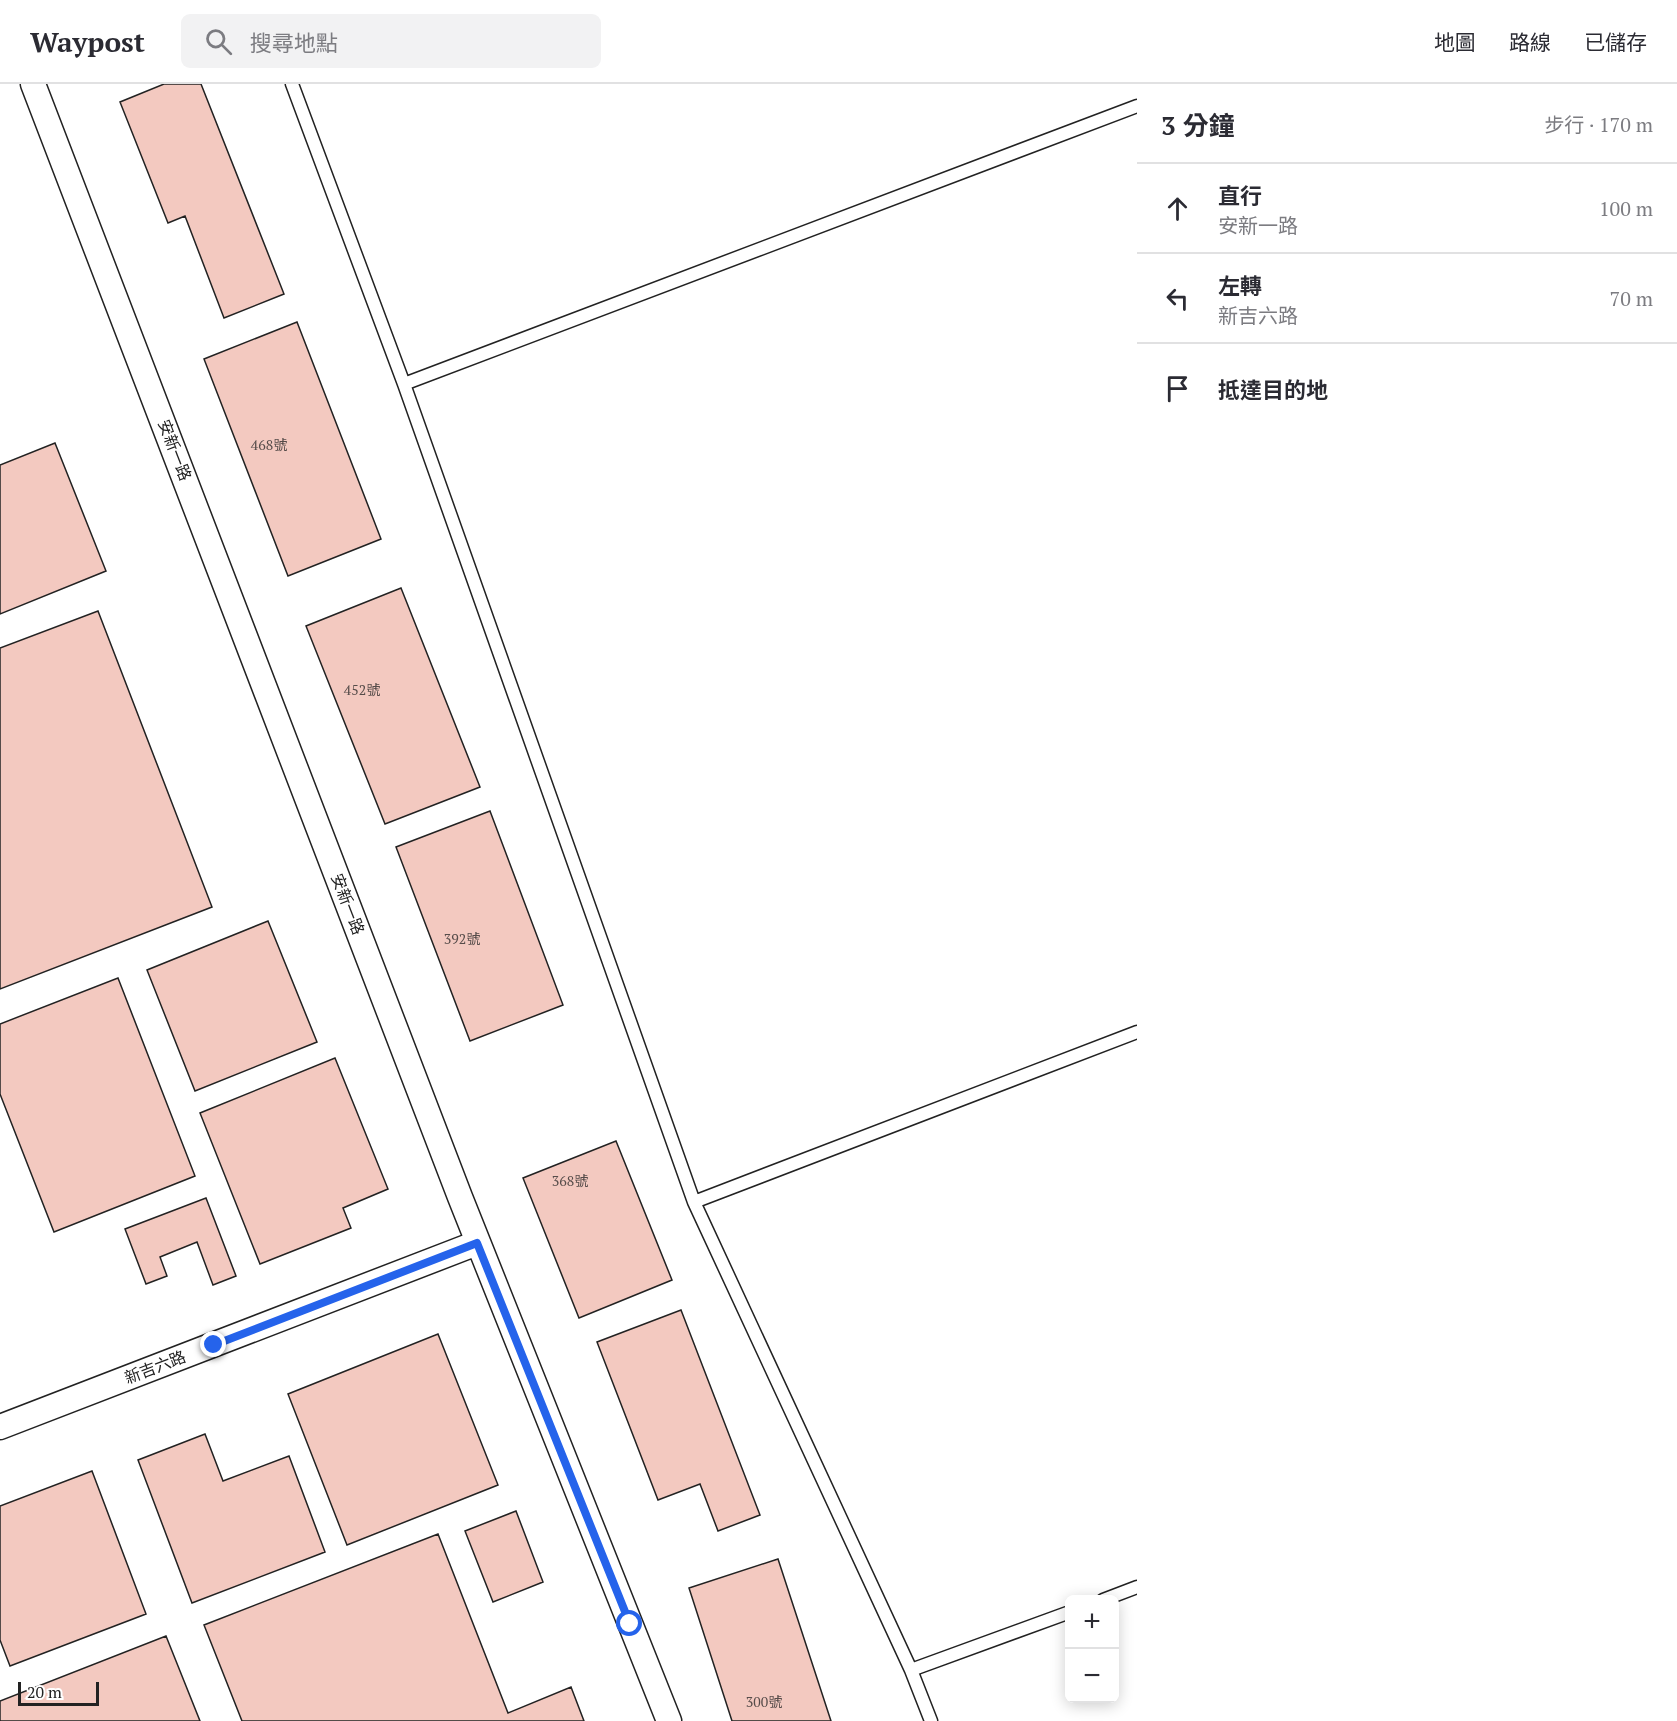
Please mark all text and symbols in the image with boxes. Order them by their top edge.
search box [181,14,601,68]
text: Waypost [30,23,145,60]
icon: search [202,25,235,58]
text: 搜尋地點 [250,28,338,57]
text: 地圖 [1434,28,1476,56]
text: 路線 [1509,28,1551,56]
text: 已儲存 [1584,28,1647,56]
text: 3 分鐘 [1161,108,1235,142]
text: 步行 · 170 m [1544,111,1653,138]
text: 直行 [1218,181,1262,210]
icon: ahead [1161,192,1194,225]
text: 100 m [1599,195,1653,222]
text: 安新一路 [1218,212,1298,239]
text: 左轉 [1218,271,1262,300]
icon: left [1161,282,1194,315]
text: 70 m [1610,285,1653,312]
text: 新吉六路 [1218,302,1298,329]
icon: arrive [1161,372,1194,405]
text: 抵達目的地 [1218,375,1328,404]
street label: 安新一路 [153,416,197,484]
house number: 468號 [251,435,287,454]
house number: 452號 [344,680,380,699]
street label: 安新一路 [326,870,370,938]
house number: 392號 [444,929,480,948]
house number: 368號 [552,1171,588,1190]
route end [200,1331,226,1357]
street label: 新吉六路 [121,1345,189,1389]
map controls [1065,1595,1119,1703]
button: + [1065,1595,1119,1649]
route start [616,1610,642,1636]
button: − [1065,1649,1119,1703]
scale bar [18,1679,99,1706]
text: 20 m [27,1681,62,1703]
house number: 300號 [746,1692,782,1711]

